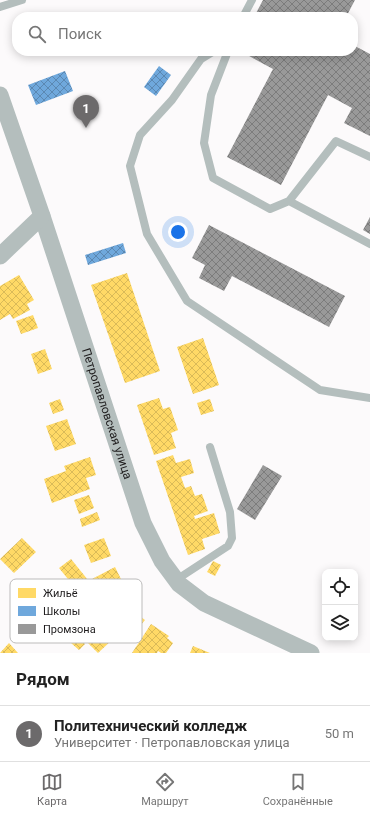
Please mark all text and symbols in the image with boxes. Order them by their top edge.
search box [12,12,358,56]
icon: search [26,23,48,45]
text: Поиск [58,25,102,43]
pin: 1 [73,95,99,128]
your location [168,222,188,242]
street label: Петропавловская улица [79,346,135,481]
map controls [322,569,358,641]
button: locate [322,569,358,605]
legend [10,579,142,643]
text: Жильё [43,587,78,600]
text: Школы [43,605,80,618]
button: layers [322,605,358,641]
text: Промзона [43,623,96,636]
text: Рядом [16,669,70,689]
text: Политехнический колледж [54,717,247,735]
text: 1 [25,726,33,741]
text: 50 m [325,726,354,741]
text: Университет · Петропавловская улица [54,735,290,750]
tab: Карта [37,771,67,808]
tab: Маршрут [141,771,189,808]
tab: Сохранённые [263,771,333,808]

